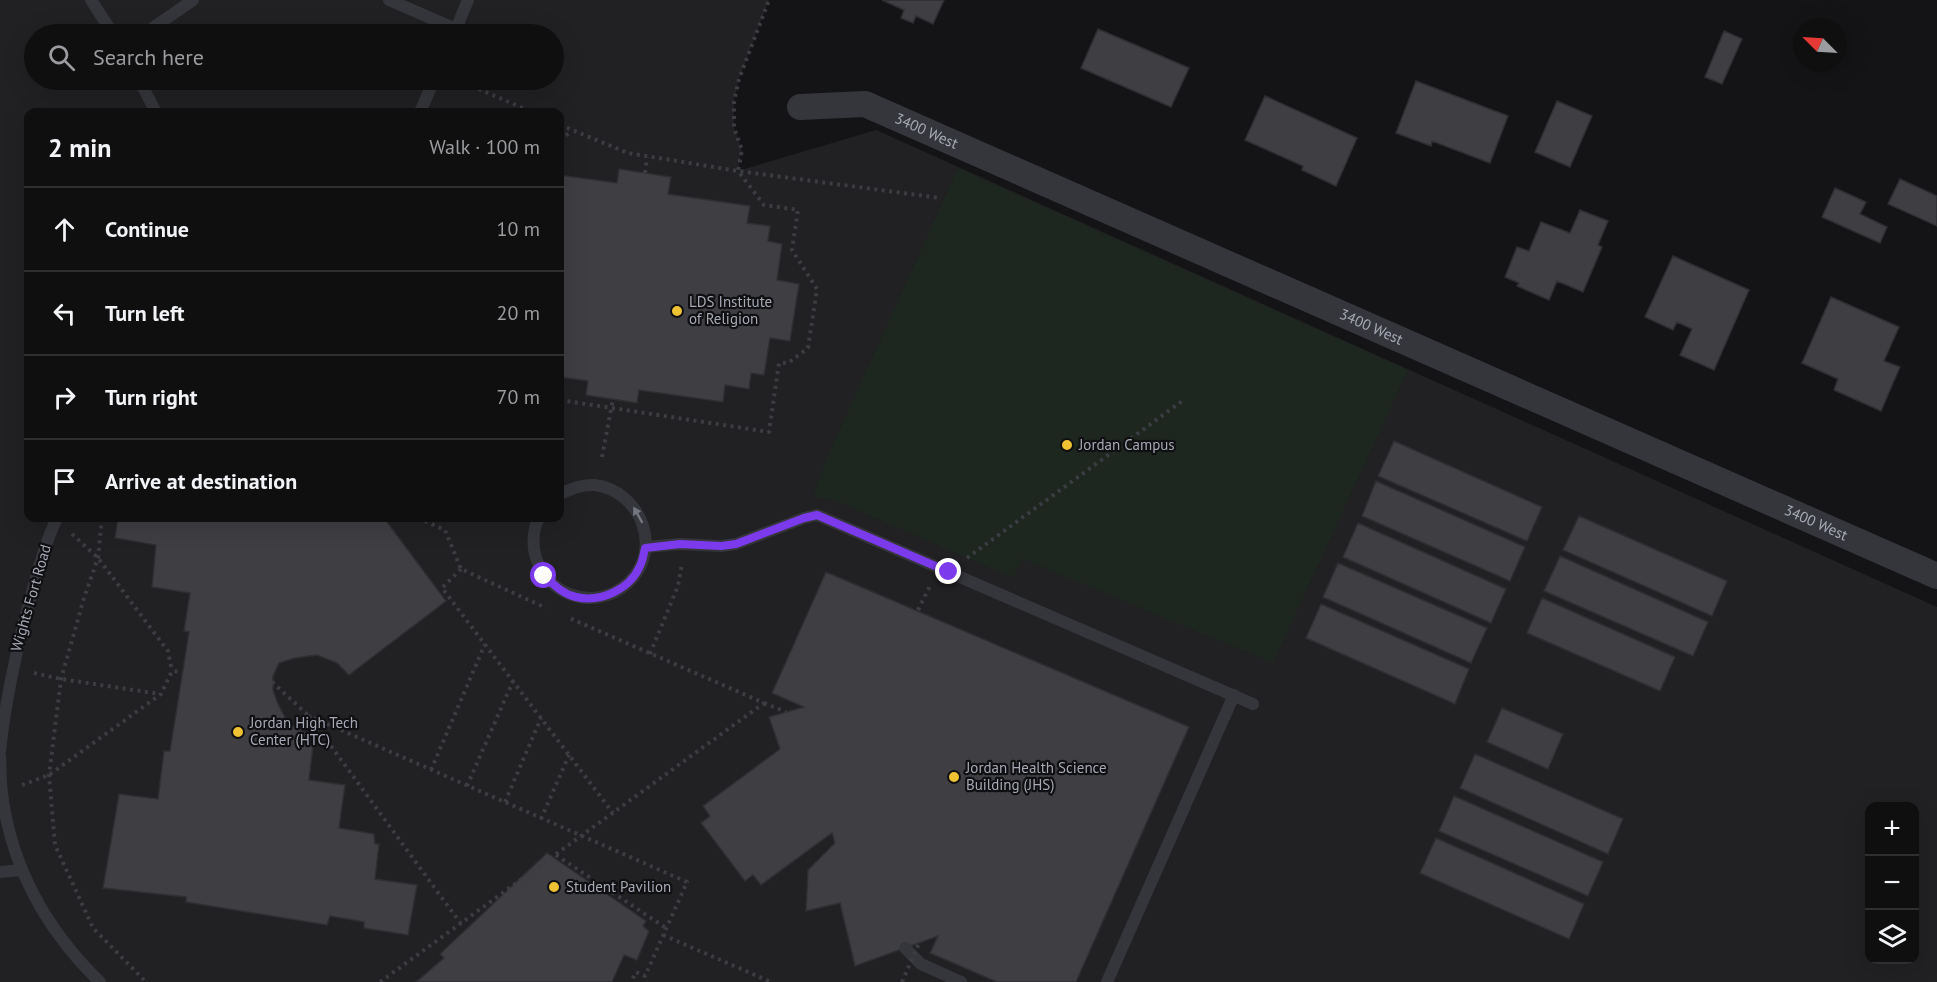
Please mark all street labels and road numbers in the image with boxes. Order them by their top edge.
street label: 3400 West [892,108,961,153]
street label: 3400 West [1337,304,1406,349]
street label: 3400 West [1781,500,1851,544]
street label: Wights Fort Road [6,542,55,653]

